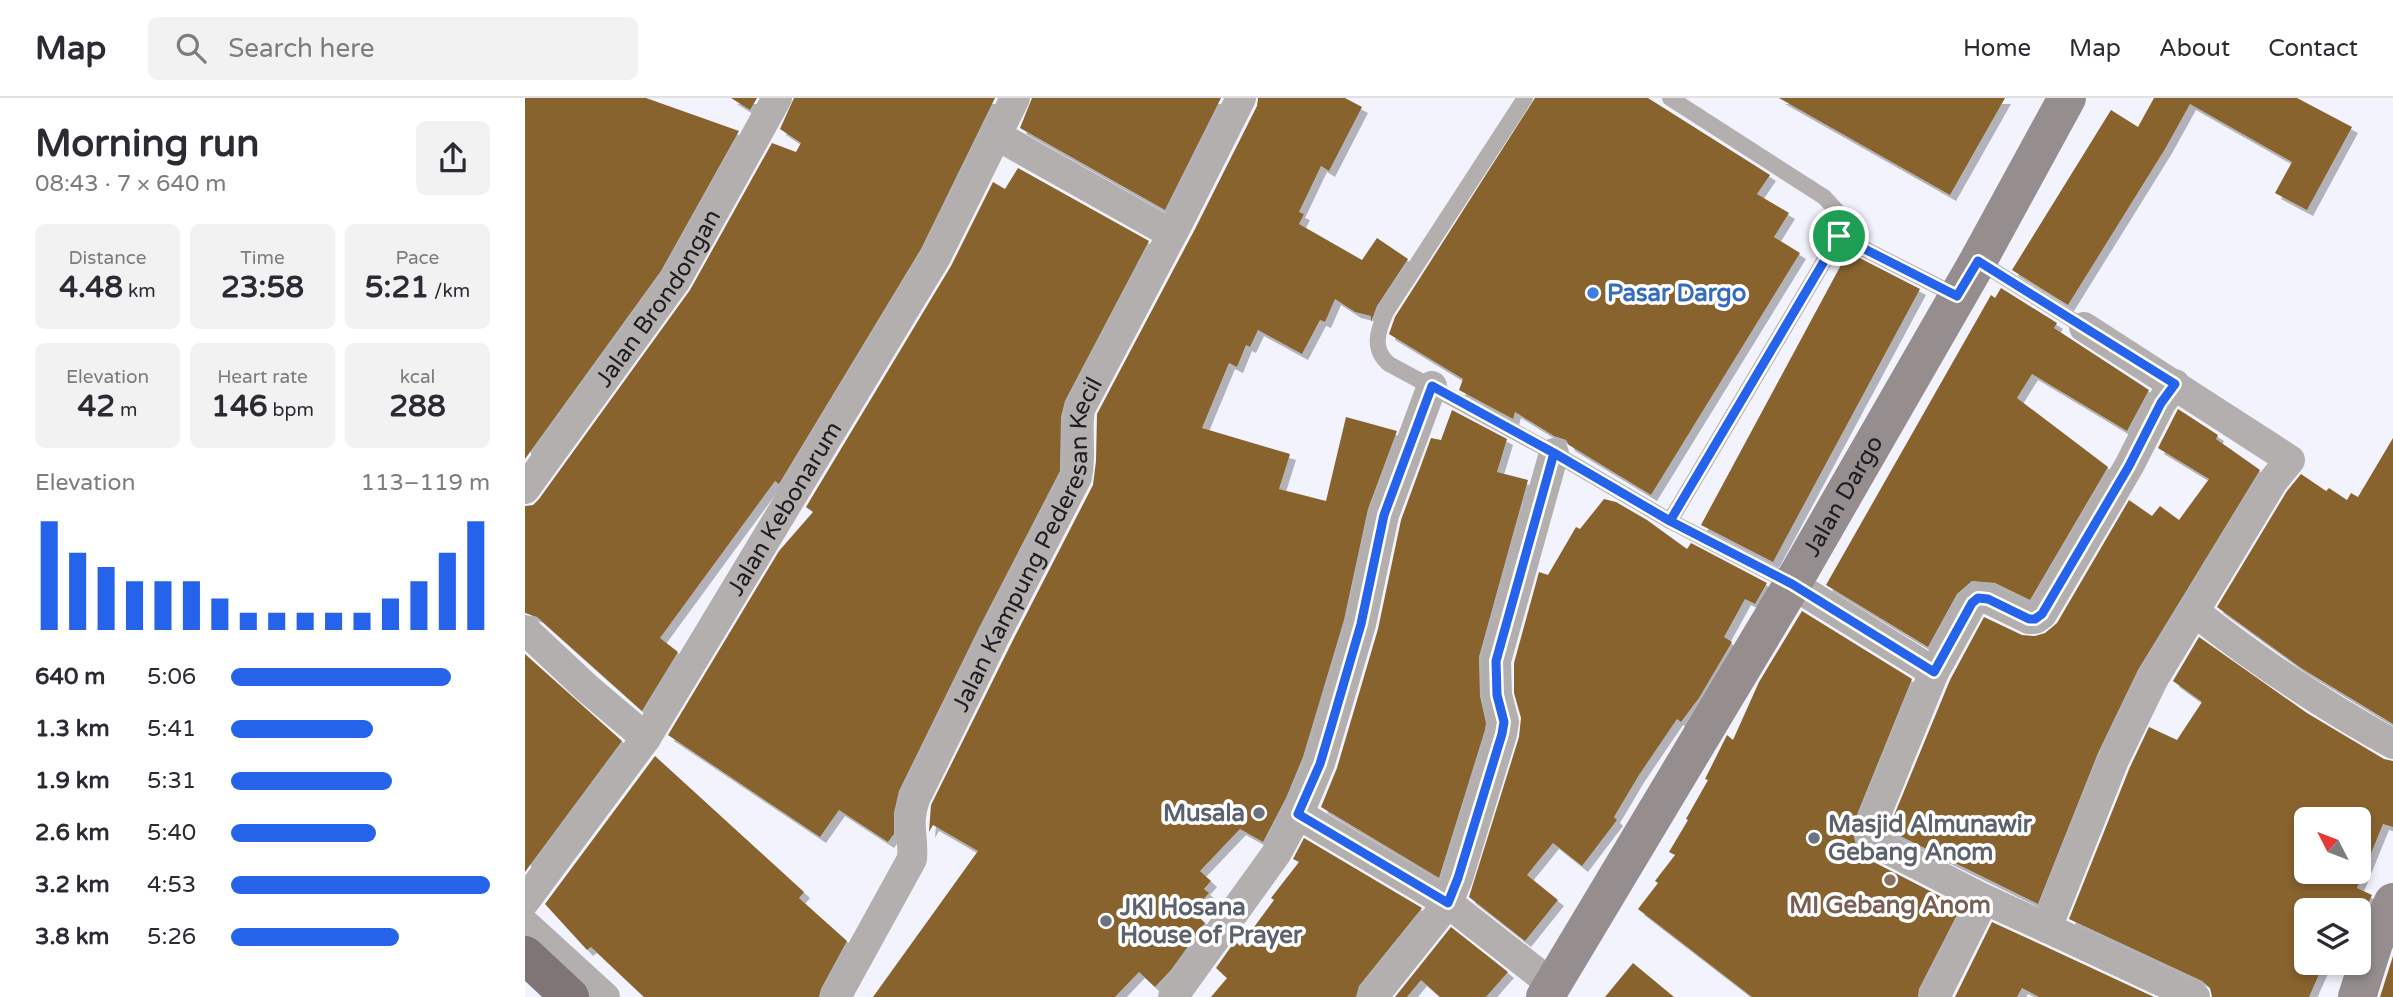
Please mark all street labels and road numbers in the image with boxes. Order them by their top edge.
street label: Jalan Brondongan [589,204,727,393]
street label: Jalan Kampung Pederesan Kecil [946,372,1109,717]
street label: Jalan Kebonarum [721,416,848,601]
street label: Jalan Dargo [1797,430,1890,562]

